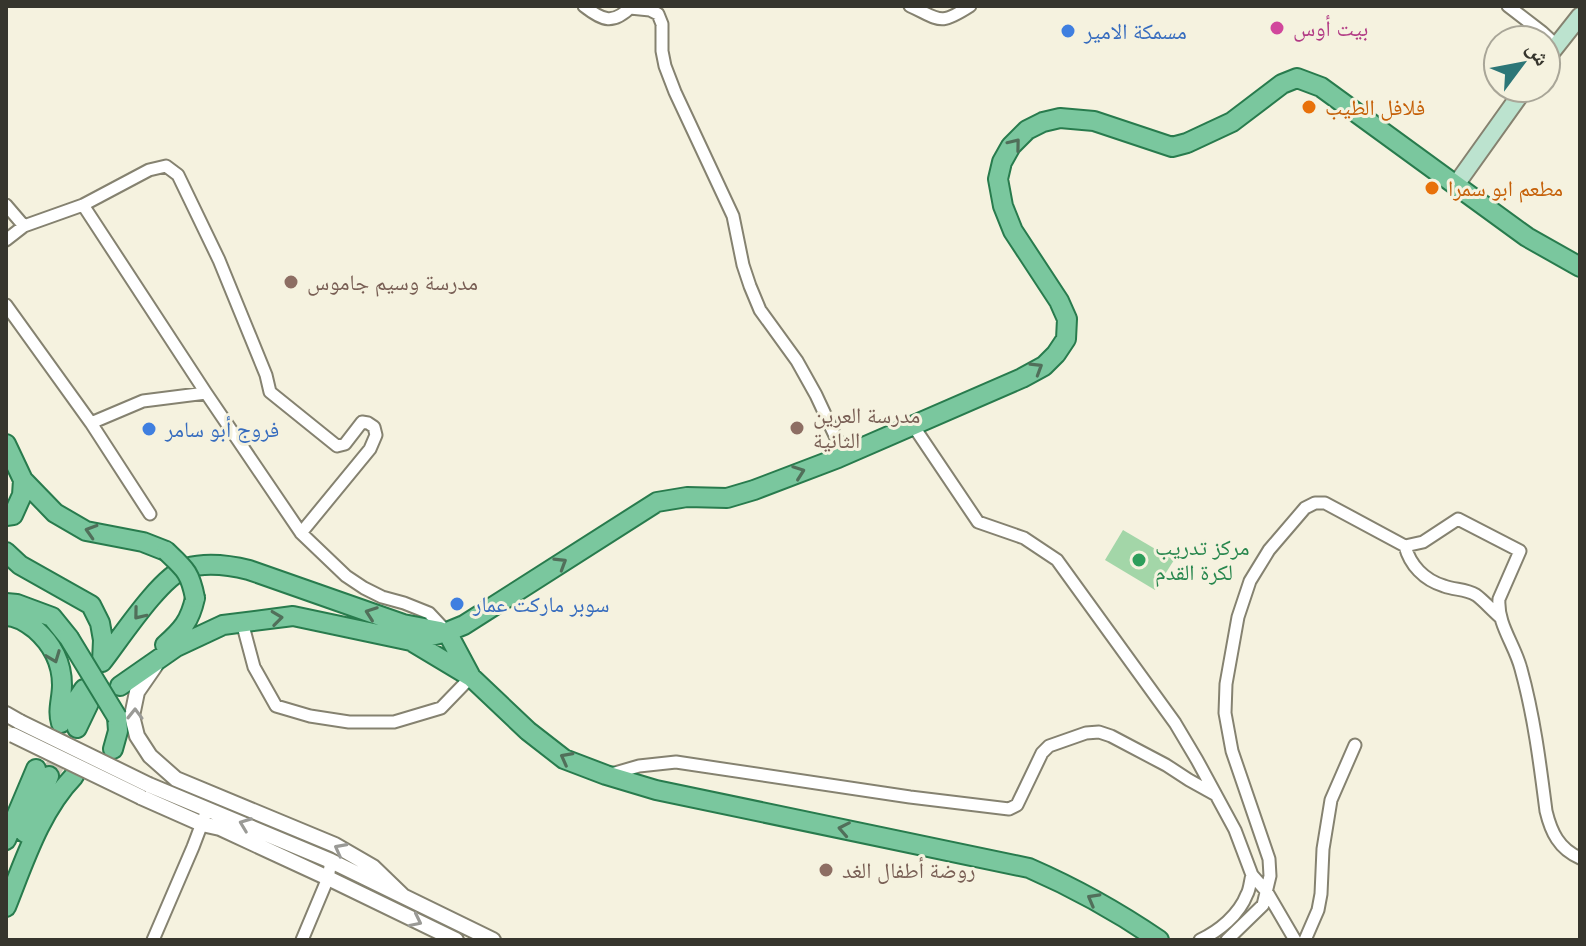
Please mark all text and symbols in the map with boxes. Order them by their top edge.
place label: بيت أوس [1293,15,1368,42]
place label: مسمكة الامير [1083,18,1187,44]
marker: بيت أوس [1268,19,1286,37]
marker: مسمكة الامير [1059,22,1077,40]
north arrow [1482,24,1562,104]
text: ش [1521,37,1556,71]
place label: فلافل الطيب [1325,94,1425,121]
marker: فلافل الطيب [1300,98,1318,116]
one-way arrow [1005,138,1020,153]
place label: مطعم ابو سمرا [1448,175,1563,203]
marker: مطعم ابو سمرا [1423,179,1441,197]
place label: مدرسة وسيم جاموس [307,269,478,297]
marker: مدرسة وسيم جاموس [282,273,300,291]
one-way arrow [1028,363,1043,378]
place label: مدرسة العرين الثانية [813,402,920,453]
place label: فروج أبو سامر [164,416,279,443]
marker: مدرسة العرين الثانية [788,419,806,437]
marker: فروج أبو سامر [140,420,158,438]
one-way arrow [791,465,805,482]
one-way arrow [85,524,99,540]
place label: مركز تدريب لكرة القدم [1155,534,1250,587]
marker: مركز تدريب لكرة القدم [1130,551,1148,569]
one-way arrow [553,557,567,572]
place label: سوبر ماركت عمار [472,591,609,617]
marker: سوبر ماركت عمار [448,595,466,613]
one-way arrow [134,605,149,619]
one-way arrow [365,606,379,623]
one-way arrow [271,609,284,626]
one-way arrow [45,649,61,663]
one-way arrow [126,707,144,719]
one-way arrow [560,752,575,767]
one-way arrow [238,817,252,834]
one-way arrow [838,822,851,839]
one-way arrow [334,843,349,858]
place label: روضة أطفال الغد [842,857,976,884]
marker: روضة أطفال الغد [817,861,835,879]
one-way arrow [1087,893,1101,908]
one-way arrow [408,911,423,926]

